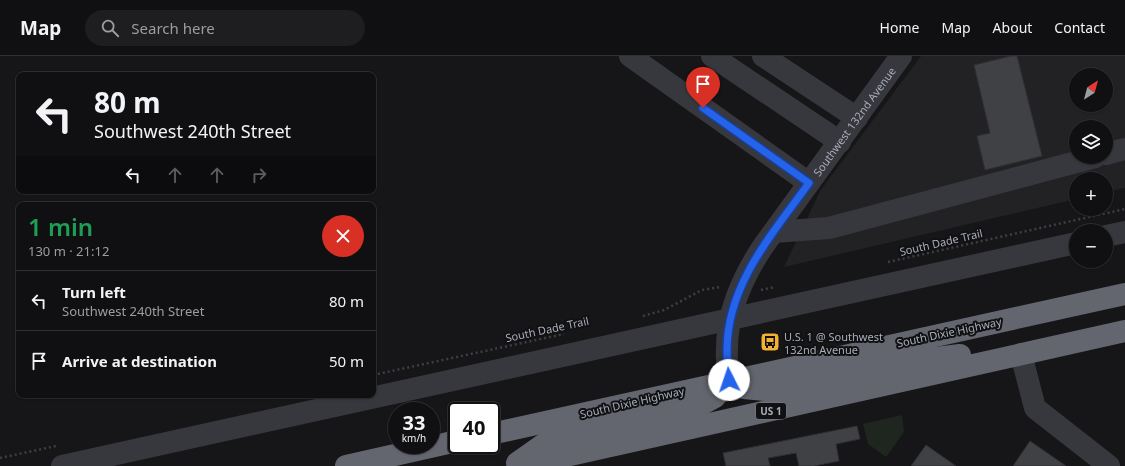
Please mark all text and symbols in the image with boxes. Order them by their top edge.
search box [85,10,365,46]
text: Map [20,15,61,41]
icon: search [99,17,121,39]
text: Search here [131,18,215,38]
text: Home [880,18,919,37]
text: Map [941,18,971,37]
text: About [993,18,1032,37]
text: Contact [1054,18,1105,37]
street label: Southwest 132nd Avenue [809,64,898,179]
pin [686,67,720,108]
north arrow [1069,68,1113,112]
map controls [1069,68,1113,268]
icon: arrive [692,73,714,95]
text: 80 m [94,83,161,121]
icon: left [28,88,80,140]
text: Southwest 240th Street [94,119,291,143]
button: layers [1069,120,1113,164]
icon: left [122,164,144,186]
icon: ahead [164,164,186,186]
icon: ahead [206,164,228,186]
icon: right [248,164,270,186]
button: + [1069,172,1113,216]
text: 1 min [28,210,93,243]
button: close [322,215,364,257]
button: − [1069,224,1113,268]
street label: South Dade Trail [898,225,984,259]
text: 130 m · 21:12 [28,242,109,260]
text: Turn left [62,282,126,302]
icon: left [28,290,50,312]
text: 80 m [329,291,364,311]
text: Southwest 240th Street [62,302,204,320]
street label: South Dade Trail [504,313,590,345]
street label: South Dixie Highway [895,313,1003,350]
place label: U.S. 1 @ Southwest 132nd Avenue [784,329,883,357]
bus stop icon: U.S. 1 @ Southwest 132nd Avenue [759,331,781,353]
icon: arrive [28,350,50,372]
text: Arrive at destination [62,351,217,371]
text: 50 m [329,351,364,371]
position arrow [708,359,750,401]
street label: South Dixie Highway [578,383,686,421]
speed limit sign: 40 [448,402,500,454]
road number: US 1 [756,403,786,419]
text: 33 [403,409,425,436]
text: km/h [402,431,426,445]

